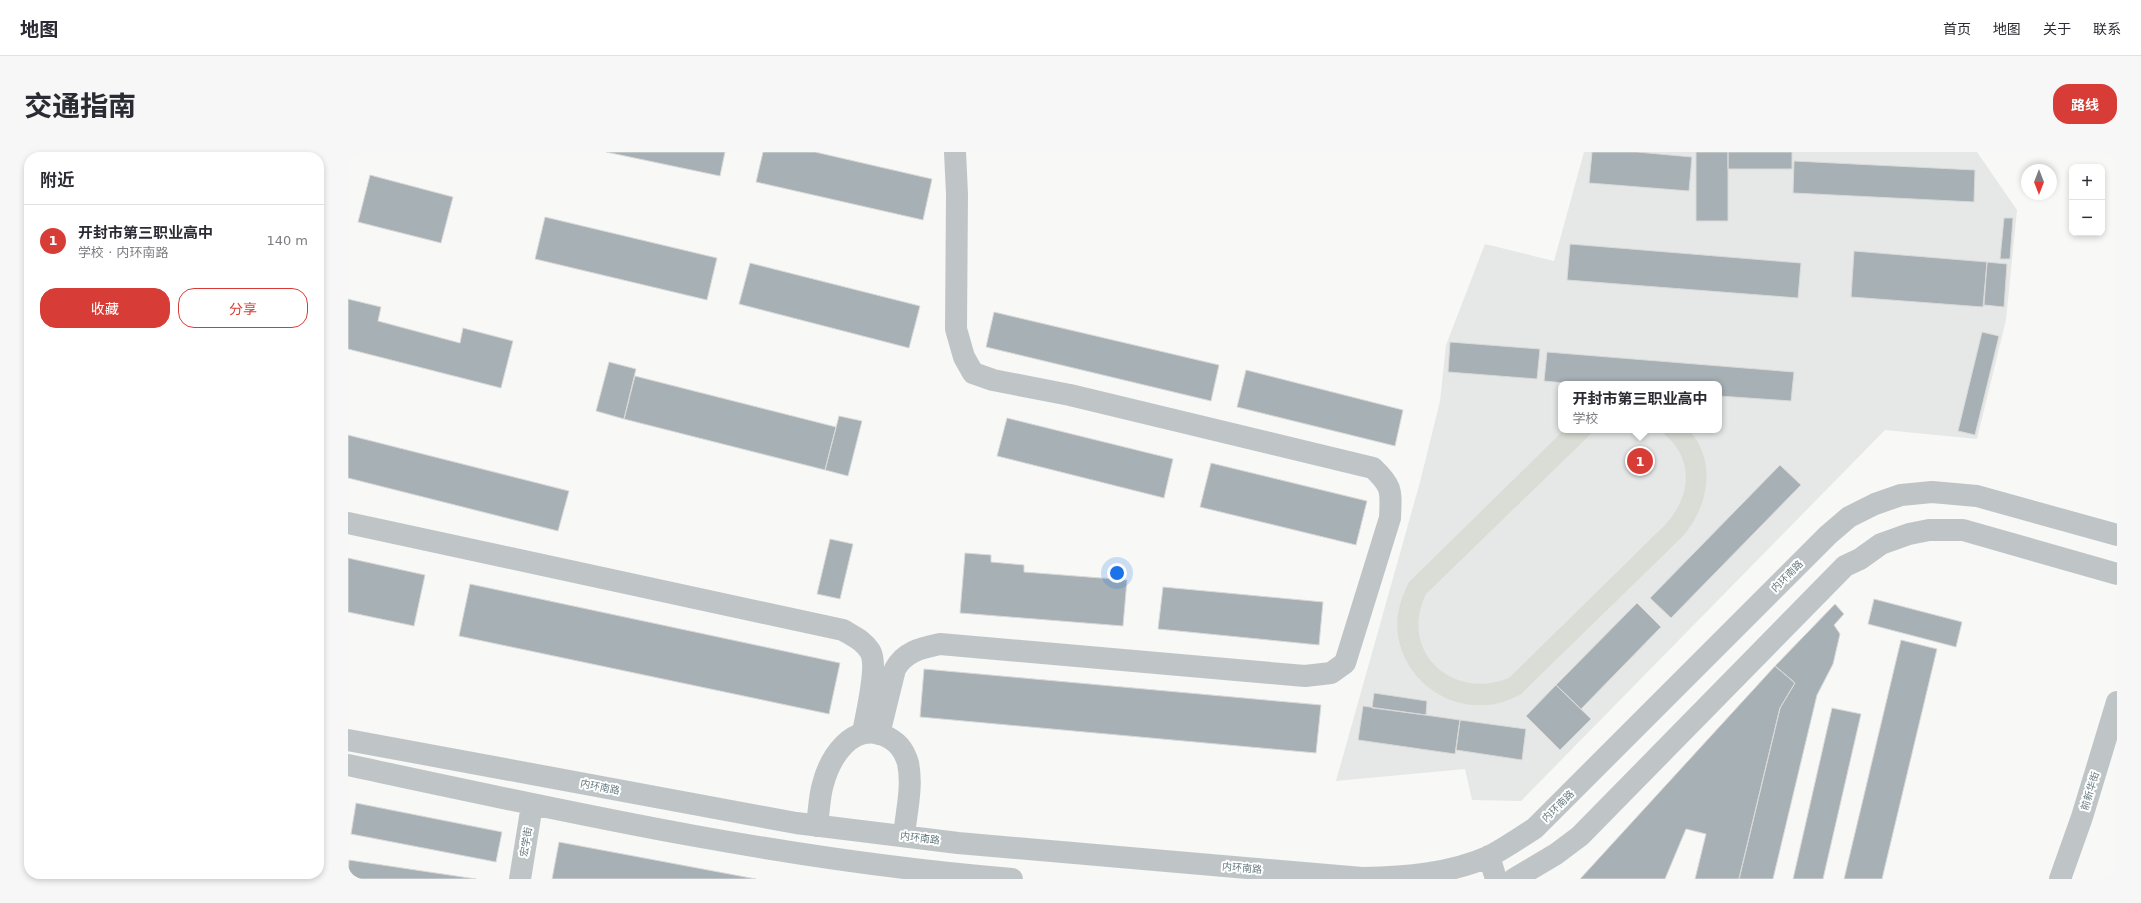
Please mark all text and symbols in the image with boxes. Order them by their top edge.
text: 地图 [20,18,58,40]
text: 首页 [1943,21,1971,37]
text: 地图 [1993,21,2021,37]
text: 关于 [2043,21,2071,37]
text: 联系 [2093,21,2121,37]
button: 路线 [2053,84,2117,124]
text: 交通指南 [24,90,136,123]
north arrow [2021,164,2057,200]
map controls [2069,164,2105,236]
button: + [2069,164,2105,200]
text: 附近 [40,170,74,190]
button: − [2069,200,2105,236]
text: 开封市第三职业高中 [78,224,213,242]
text: 1 [48,233,58,248]
text: 140 m [266,233,308,248]
text: 学校 · 内环南路 [78,245,168,260]
button: 收藏 [40,288,170,328]
button: 分享 [178,288,308,328]
popup [1558,381,1722,433]
text: 开封市第三职业高中 [1572,390,1708,408]
text: 学校 [1572,411,1599,426]
pin: 1 [1627,446,1653,476]
street label: 内环南路 [1769,558,1805,594]
your location [1107,563,1127,583]
street label: 前新华街 [2079,770,2101,812]
street label: 内环南路 [579,778,621,796]
street label: 内环南路 [1540,788,1576,824]
street label: 宏学街 [518,826,534,858]
street label: 内环南路 [899,830,941,846]
street label: 内环南路 [1222,861,1262,875]

